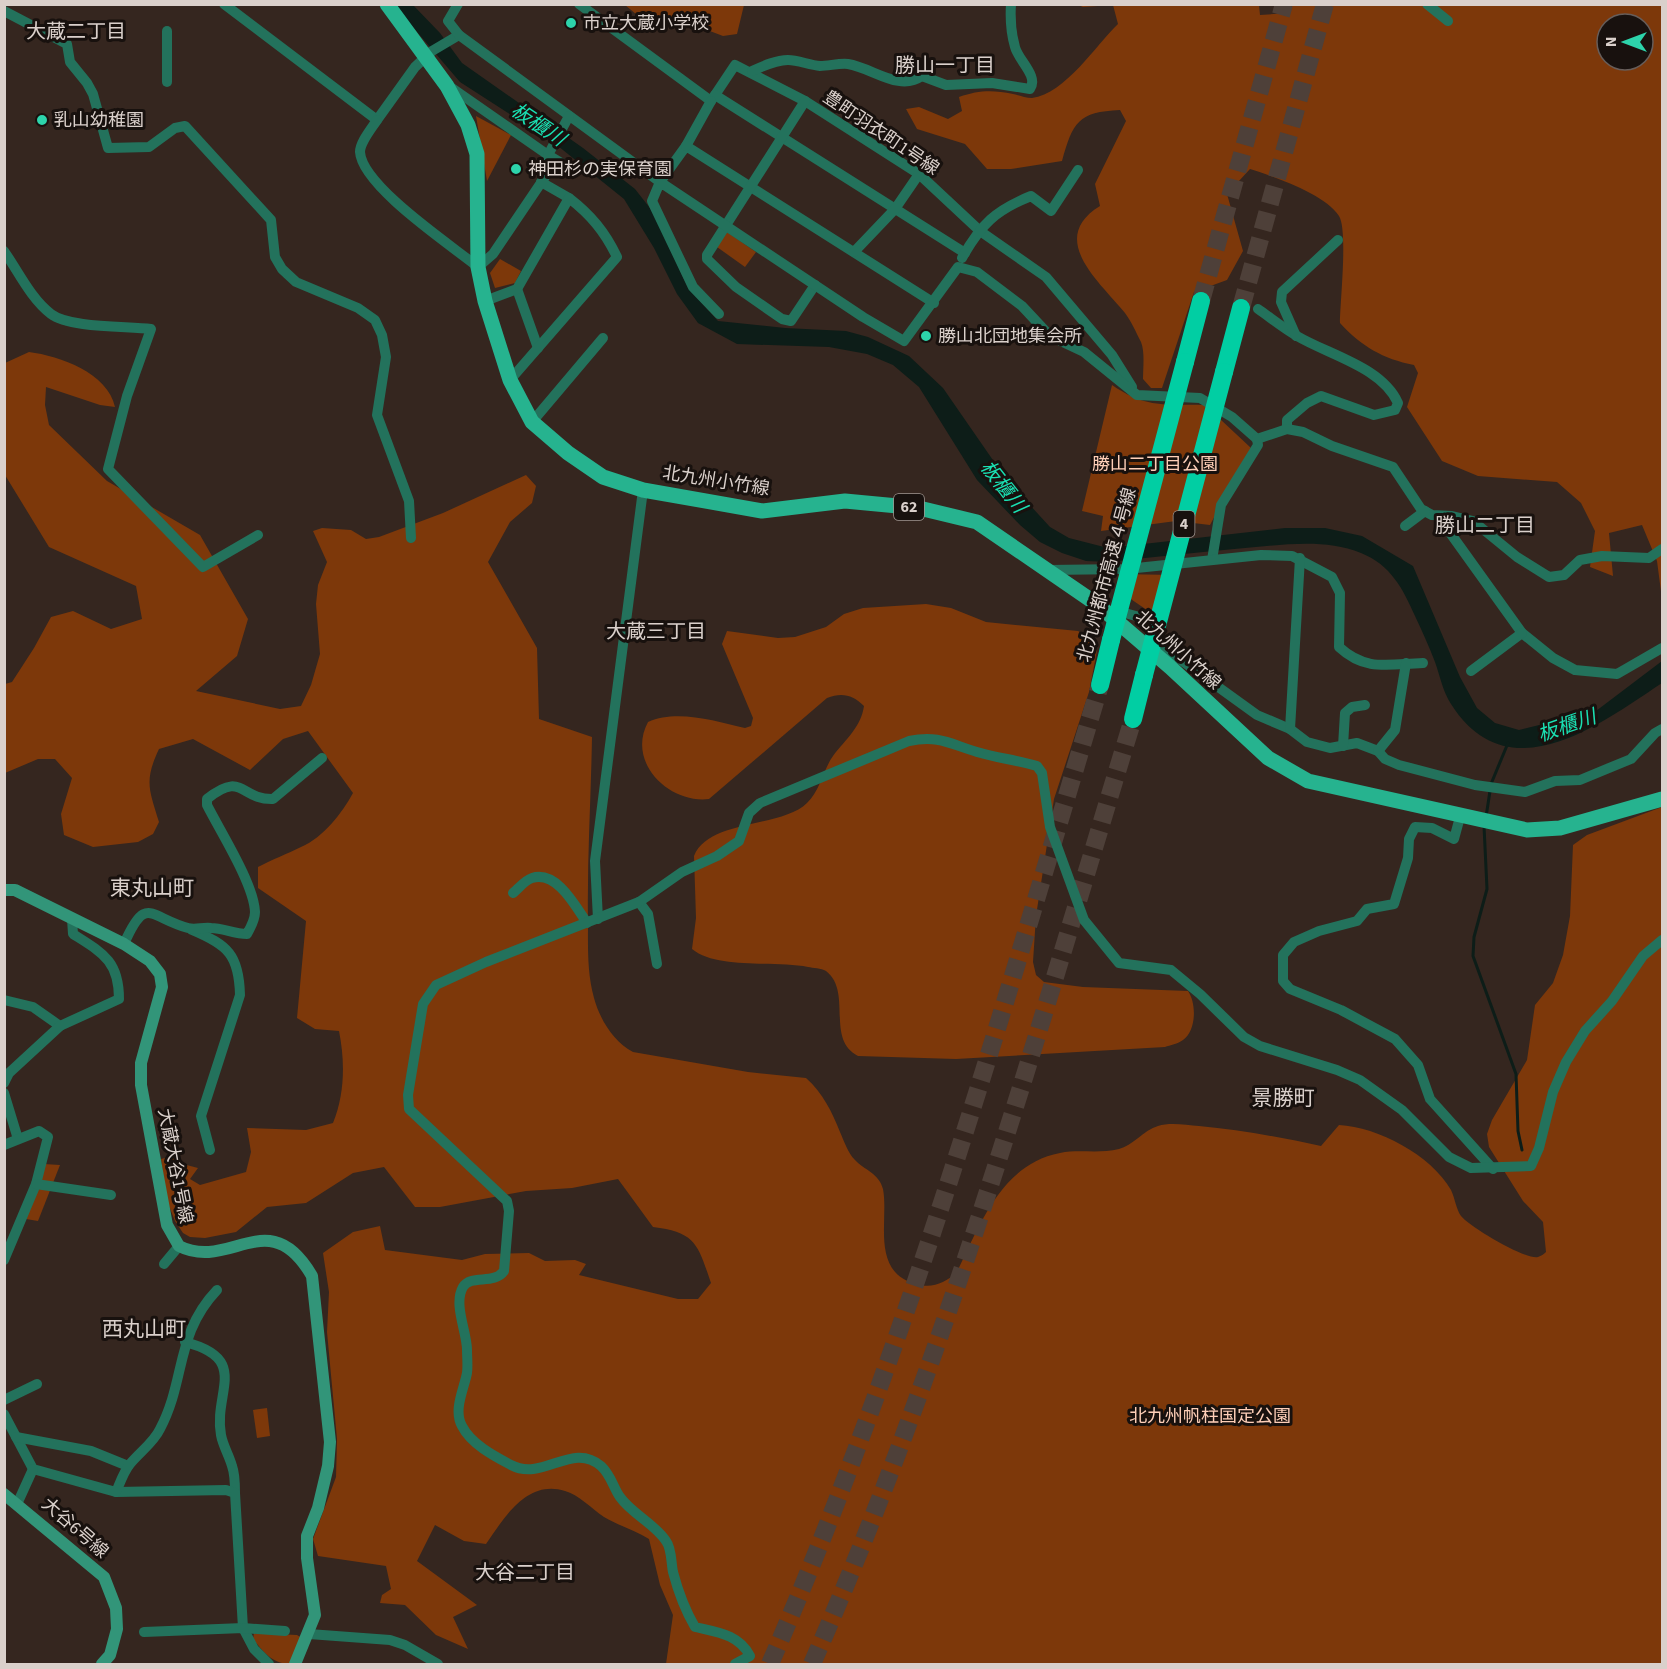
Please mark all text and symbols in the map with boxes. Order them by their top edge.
place label: 市立大蔵小学校 [583,11,709,36]
north arrow [1595,12,1655,72]
marker: 市立大蔵小学校 [564,16,578,30]
district label: 大蔵二丁目 [26,18,126,46]
text: N [1600,37,1622,47]
district label: 勝山一丁目 [895,52,995,80]
street label: 豊町羽衣町1号線 [818,85,944,181]
water label: 板櫃川 [505,97,572,155]
place label: 乳山幼稚園 [54,108,144,133]
marker: 乳山幼稚園 [35,113,49,127]
place label: 神田杉の実保育園 [528,157,672,182]
marker: 神田杉の実保育園 [509,162,523,176]
place label: 勝山北団地集会所 [938,324,1082,349]
marker: 勝山北団地集会所 [919,329,933,343]
park label: 勝山二丁目公園 [1092,452,1218,477]
water label: 板櫃川 [973,455,1034,521]
street label: 北九州小竹線 [661,460,771,502]
street label: 北九州都市高速４号線 [1072,485,1142,665]
road number: 62 [894,494,924,520]
road number: 4 [1174,511,1194,537]
district label: 勝山二丁目 [1435,512,1535,540]
street label: 北九州小竹線 [1130,605,1226,695]
district label: 大蔵三丁目 [606,618,706,646]
water label: 板櫃川 [1534,702,1602,749]
district label: 東丸山町 [110,873,194,903]
district label: 景勝町 [1252,1083,1315,1113]
street label: 大蔵大谷1号線 [152,1106,198,1226]
district label: 西丸山町 [102,1314,186,1344]
park label: 北九州帆柱国定公園 [1129,1404,1291,1429]
street label: 大谷6号線 [36,1492,114,1564]
district label: 大谷二丁目 [475,1559,575,1587]

